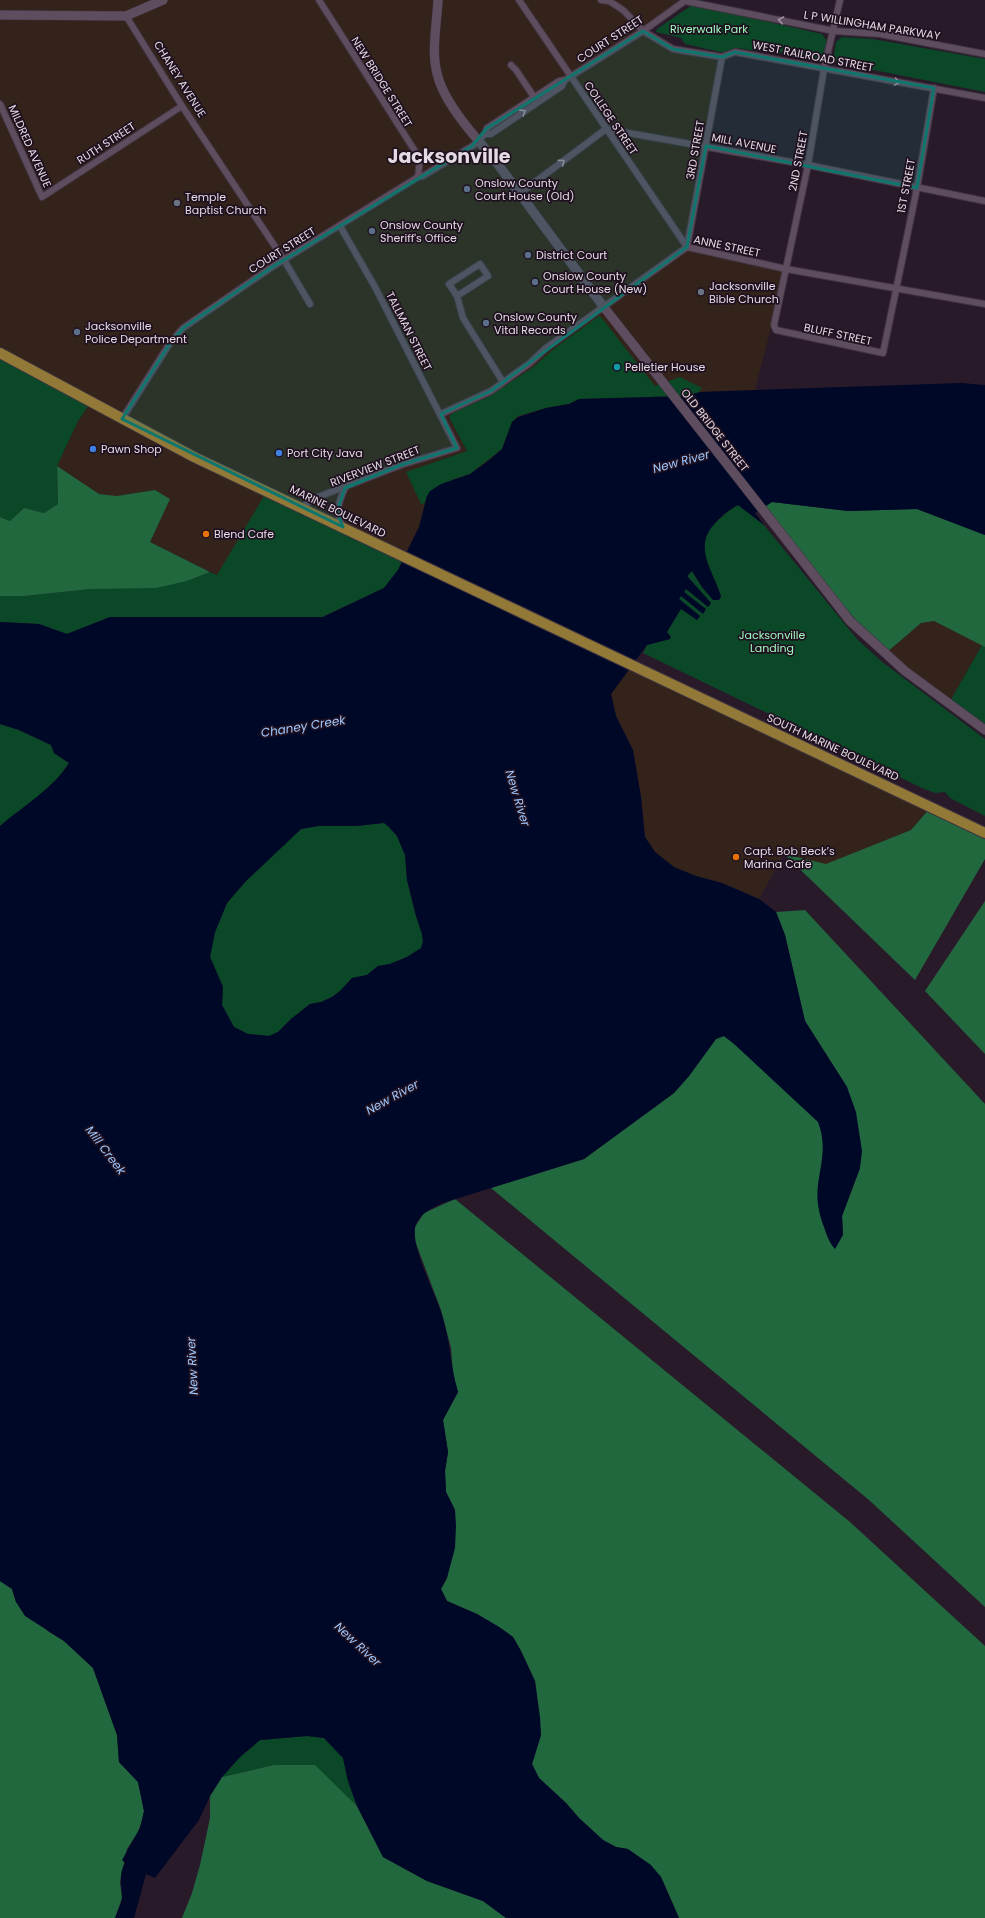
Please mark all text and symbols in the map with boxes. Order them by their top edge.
street label: L P WILLINGHAM PARKWAY [803,6,942,44]
street label: COURT STREET [574,11,646,67]
one-way arrow [778,17,784,25]
park label: Riverwalk Park [670,21,748,37]
street label: NEW BRIDGE STREET [348,33,416,131]
street label: WEST RAILROAD STREET [751,36,875,76]
street label: CHANEY AVENUE [150,38,210,120]
one-way arrow [893,77,900,85]
street label: COLLEGE STREET [580,78,642,158]
street label: MILDRED AVENUE [5,102,55,190]
one-way arrow [519,109,526,117]
street label: RUTH STREET [74,118,138,168]
street label: 3RD STREET [682,119,708,181]
street label: MILL AVENUE [710,129,778,157]
street label: 2ND STREET [784,129,812,193]
district label: Jacksonville [387,143,511,170]
street label: 1ST STREET [893,157,919,215]
one-way arrow [557,160,564,167]
place label: Onslow County Court House (Old) [475,175,575,204]
marker: Onslow County Court House (Old) [462,184,472,194]
place label: Temple Baptist Church [185,189,266,218]
marker: Temple Baptist Church [172,198,182,208]
place label: Onslow County Sheriff's Office [380,217,464,246]
street label: COURT STREET [245,223,319,277]
marker: Onslow County Sheriff's Office [367,226,377,236]
street label: ANNE STREET [692,231,762,261]
place label: District Court [536,247,607,263]
marker: District Court [523,250,533,260]
place label: Onslow County Court House (New) [543,268,647,297]
marker: Onslow County Court House (New) [530,277,540,287]
place label: Jacksonville Bible Church [709,278,779,307]
marker: Jacksonville Bible Church [696,287,706,297]
street label: TALLMAN STREET [382,289,436,373]
place label: Onslow County Vital Records [494,309,578,338]
place label: Jacksonville Police Department [85,318,187,347]
marker: Onslow County Vital Records [481,318,491,328]
street label: BLUFF STREET [802,319,874,349]
marker: Jacksonville Police Department [72,327,82,337]
place label: Pelletier House [625,359,705,375]
marker: Pelletier House [612,362,622,372]
street label: OLD BRIDGE STREET [677,385,753,475]
place label: Pawn Shop [101,441,162,457]
street label: RIVERVIEW STREET [328,442,422,490]
marker: Pawn Shop [88,444,98,454]
place label: Port City Java [287,445,363,461]
water label: New River [651,445,712,477]
marker: Port City Java [274,448,284,458]
street label: MARINE BOULEVARD [287,481,389,541]
place label: Blend Cafe [214,526,274,542]
marker: Blend Cafe [201,529,211,539]
park label: Jacksonville Landing [739,627,805,656]
street label: SOUTH MARINE BOULEVARD [764,709,902,785]
water label: Chaney Creek [260,711,347,741]
water label: New River [501,768,535,829]
place label: Capt. Bob Beck’s Marina Cafe [744,843,835,872]
marker: Capt. Bob Beck’s Marina Cafe [731,852,741,862]
water label: New River [362,1075,422,1119]
water label: Mill Creek [82,1122,131,1179]
water label: New River [182,1336,202,1396]
water label: New River [331,1618,385,1670]

